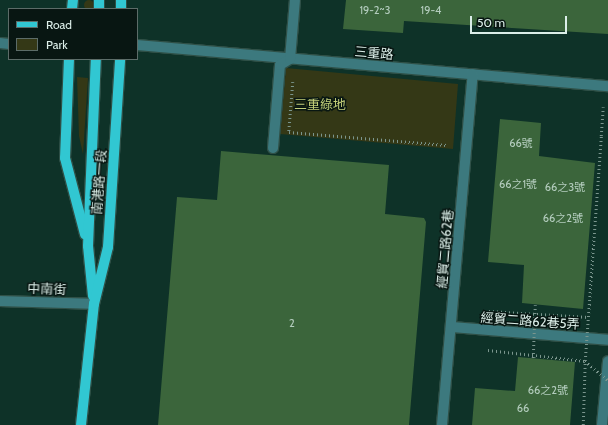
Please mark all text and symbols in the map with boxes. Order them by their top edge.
house number: 19-2~3 [359,3,391,17]
house number: 19-4 [421,3,441,17]
legend [8,8,138,60]
scale bar [472,8,569,34]
text: 50 m [477,15,505,30]
text: Road [46,17,72,32]
text: Park [46,37,68,52]
street label: 三重路 [354,44,394,62]
park label: 三重綠地 [294,96,346,112]
house number: 66號 [509,136,533,150]
street label: 南港路一段 [89,149,109,215]
house number: 66之1號 [499,177,537,191]
house number: 66之3號 [545,180,585,194]
street label: 經貿二路62巷 [434,209,456,289]
house number: 66之2號 [543,211,583,225]
street label: 中南街 [27,281,67,297]
street label: 經貿二路62巷5弄 [480,310,580,332]
house number: 2 [289,316,295,330]
house number: 66之2號 [528,383,568,397]
house number: 66 [517,401,529,415]

